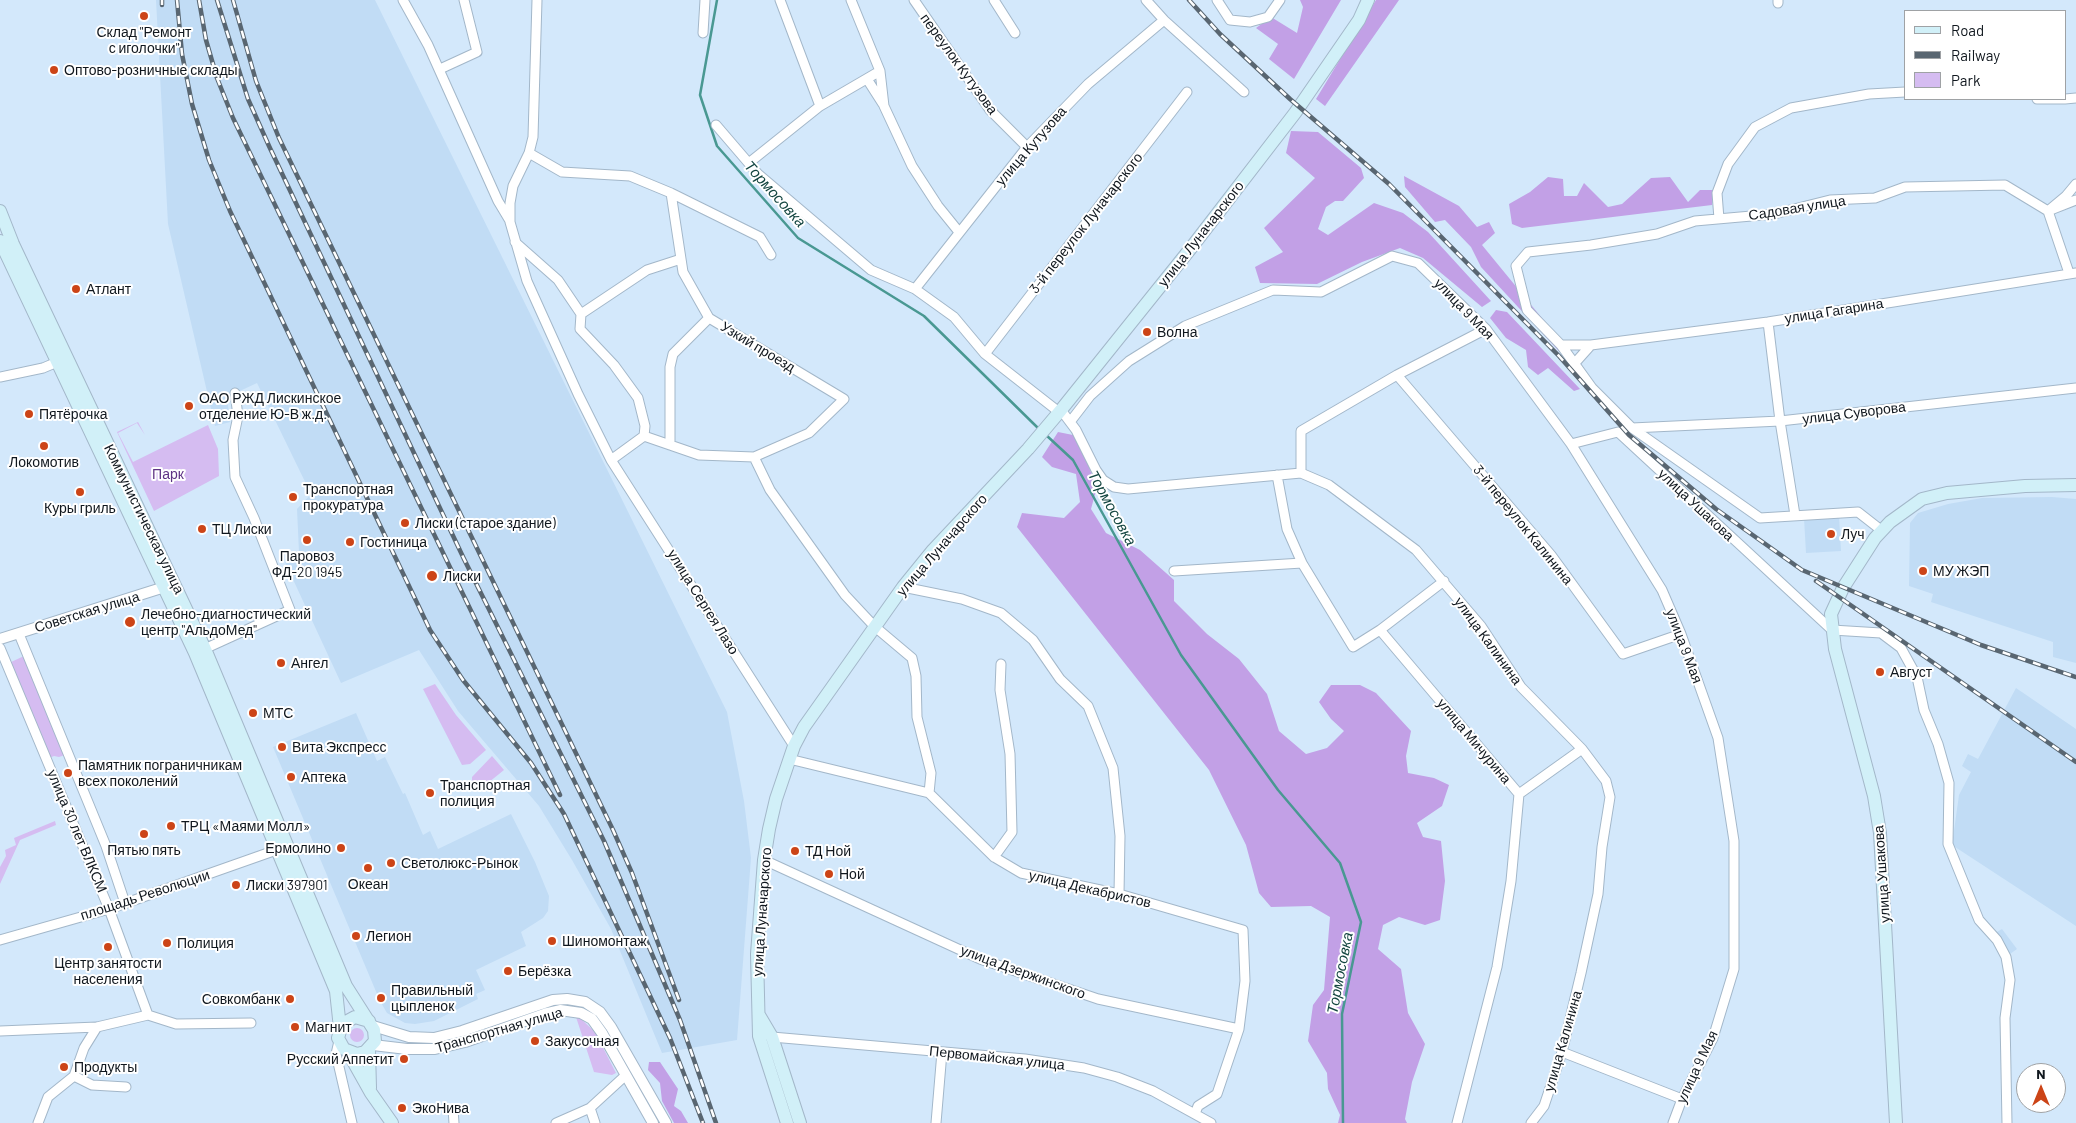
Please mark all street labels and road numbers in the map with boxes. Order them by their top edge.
street label: переулок Кутузова [917,10,1001,118]
street label: улица Кутузова [992,103,1070,189]
street label: 3-й переулок Луначарского [1026,149,1146,297]
street label: улица Луначарского [1155,178,1247,290]
street label: Садовая улица [1747,192,1847,224]
street label: улица 9 Мая [1431,275,1497,343]
street label: улица Гагарина [1784,295,1884,327]
street label: Узкий проезд [718,318,798,376]
street label: улица Суворова [1801,398,1907,428]
street label: Коммунистическая улица [100,441,188,597]
street label: 3-й переулок Калинина [1470,462,1576,588]
street label: улица Ушакова [1655,466,1737,544]
street label: улица Луначарского [893,491,991,599]
street label: улица Сергея Лазо [664,546,742,658]
street label: Советская улица [33,588,141,636]
street label: улица Калинина [1451,594,1525,688]
street label: улица 9 Мая [1662,606,1706,686]
street label: улица Мичурина [1433,695,1515,787]
street label: улица 30 лет ВЛКСМ [44,767,110,895]
street label: улица Ушакова [1870,825,1894,923]
street label: улица Луначарского [749,847,775,977]
street label: площадь Революции [78,866,212,924]
street label: улица Декабристов [1027,867,1153,911]
street label: улица Дзержинского [958,942,1088,1002]
street label: улица Калинина [1541,989,1585,1093]
street label: Транспортная улица [433,1004,565,1056]
street label: улица 9 Мая [1673,1028,1721,1106]
street label: Первомайская улица [928,1043,1066,1073]

